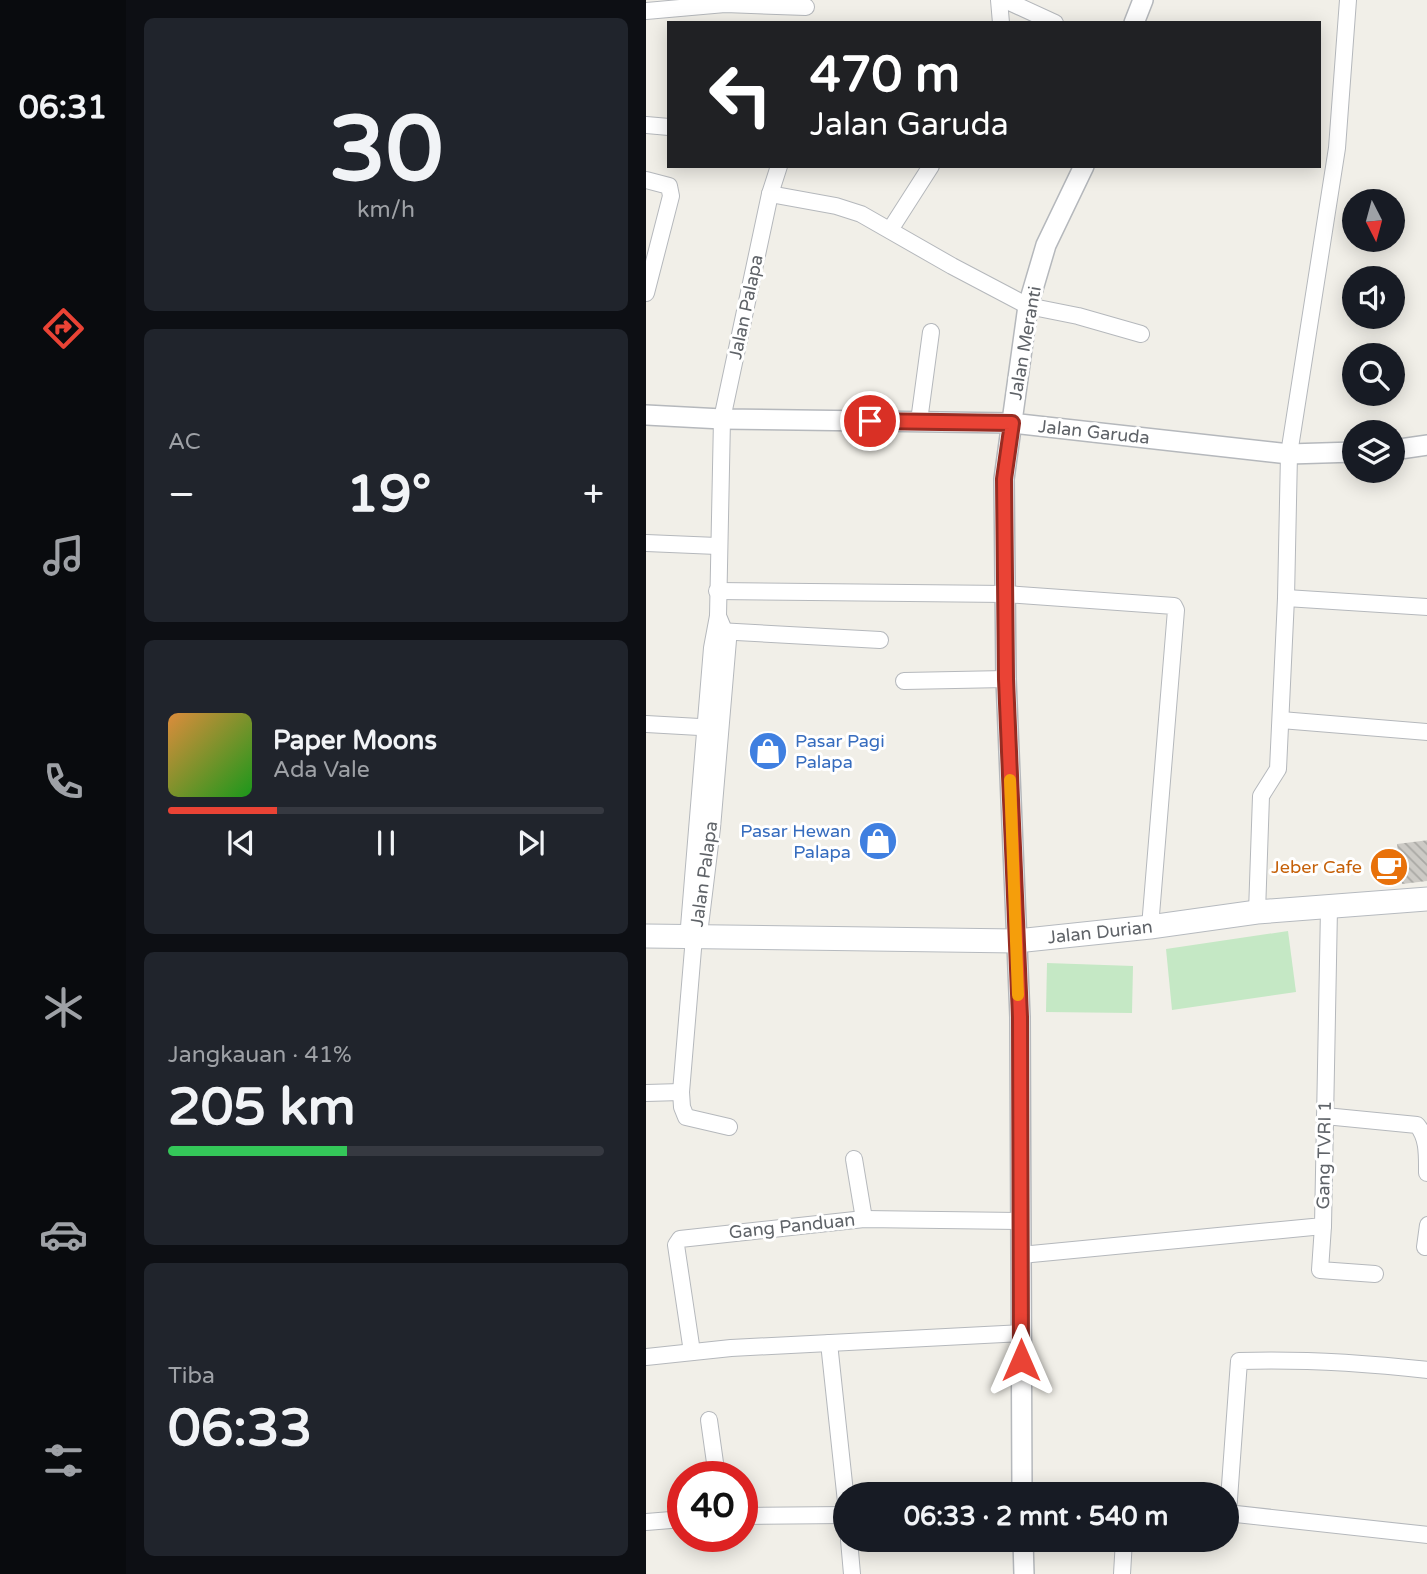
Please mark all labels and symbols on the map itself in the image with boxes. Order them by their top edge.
north arrow [1342,189,1406,252]
street label: Jalan Palapa [724,253,768,361]
street label: Jalan Meranti [1004,284,1046,402]
pin [840,391,900,451]
street label: Jalan Garuda [1037,415,1151,449]
shop icon: Pasar Pagi Palapa [747,730,789,772]
place label: Pasar Pagi Palapa [795,730,885,773]
street label: Jalan Palapa [686,820,722,928]
place label: Pasar Hewan Palapa [740,820,851,863]
shop icon: Pasar Hewan Palapa [857,820,899,862]
cafe icon: Jeber Cafe [1368,846,1410,888]
place label: Jeber Cafe [1271,856,1362,878]
street label: Jalan Durian [1046,916,1154,948]
street label: Gang TVRI 1 [1312,1100,1336,1210]
street label: Gang Panduan [728,1208,856,1244]
position arrow [984,1323,1058,1397]
speed limit sign: 40 [667,1461,758,1552]

